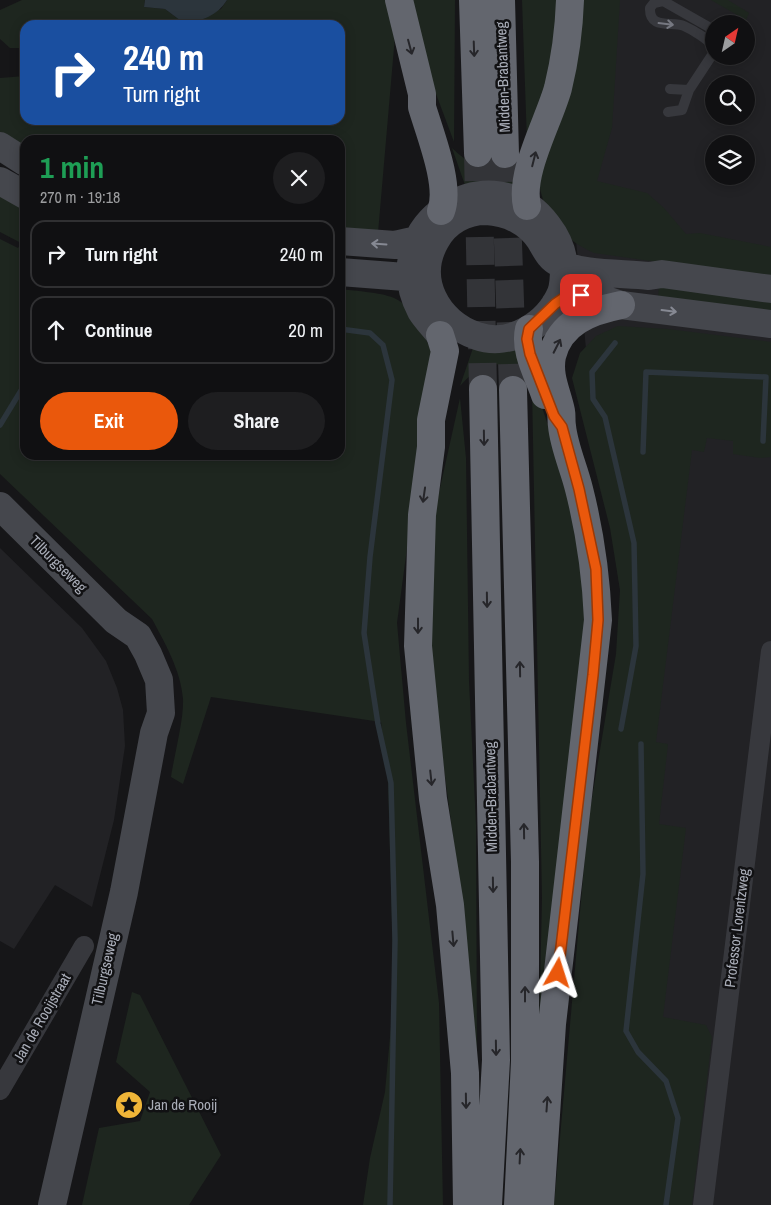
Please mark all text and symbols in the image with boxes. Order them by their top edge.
north arrow [705,15,755,65]
map controls [705,15,755,185]
one-way arrow [658,19,674,29]
street label: Midden-Brabantweg [490,21,515,133]
text: 240 m [123,34,204,81]
one-way arrow [406,39,415,55]
icon: right [40,40,105,105]
one-way arrow [470,40,479,56]
button: search [705,75,755,125]
text: Turn right [123,79,200,109]
button: layers [705,135,755,185]
text: 1 min [40,147,104,187]
one-way arrow [529,151,539,167]
button: close [273,152,325,204]
text: 270 m · 19:18 [40,186,120,208]
one-way arrow [371,239,387,249]
icon: right [42,240,70,268]
text: Turn right [85,241,157,267]
text: 240 m [280,241,323,267]
pin [560,274,602,316]
icon: arrive [567,281,595,309]
one-way arrow [661,307,677,317]
icon: ahead [42,316,70,344]
text: Continue [85,317,153,343]
text: 20 m [288,317,323,343]
one-way arrow [553,339,562,354]
button: Exit [40,392,178,450]
button: Share [188,392,325,450]
one-way arrow [479,430,489,446]
one-way arrow [419,487,429,503]
street label: Tilburgseweg [25,530,92,597]
one-way arrow [482,592,492,608]
one-way arrow [413,617,423,633]
one-way arrow [515,661,525,678]
street label: Midden-Brabantweg [479,741,502,853]
one-way arrow [426,770,436,786]
one-way arrow [519,824,529,840]
street label: Professor Lorentzweg [719,867,754,989]
one-way arrow [488,877,498,893]
street label: Tilburgseweg [86,931,123,1007]
one-way arrow [448,931,458,947]
position arrow [531,946,583,998]
street label: Jan de Rooijstraat [8,969,76,1066]
one-way arrow [520,986,530,1002]
one-way arrow [491,1040,501,1056]
place icon: Jan de Rooij [114,1090,144,1120]
one-way arrow [461,1092,471,1109]
place label: Jan de Rooij [148,1094,217,1115]
one-way arrow [543,1096,552,1112]
one-way arrow [516,1149,525,1165]

